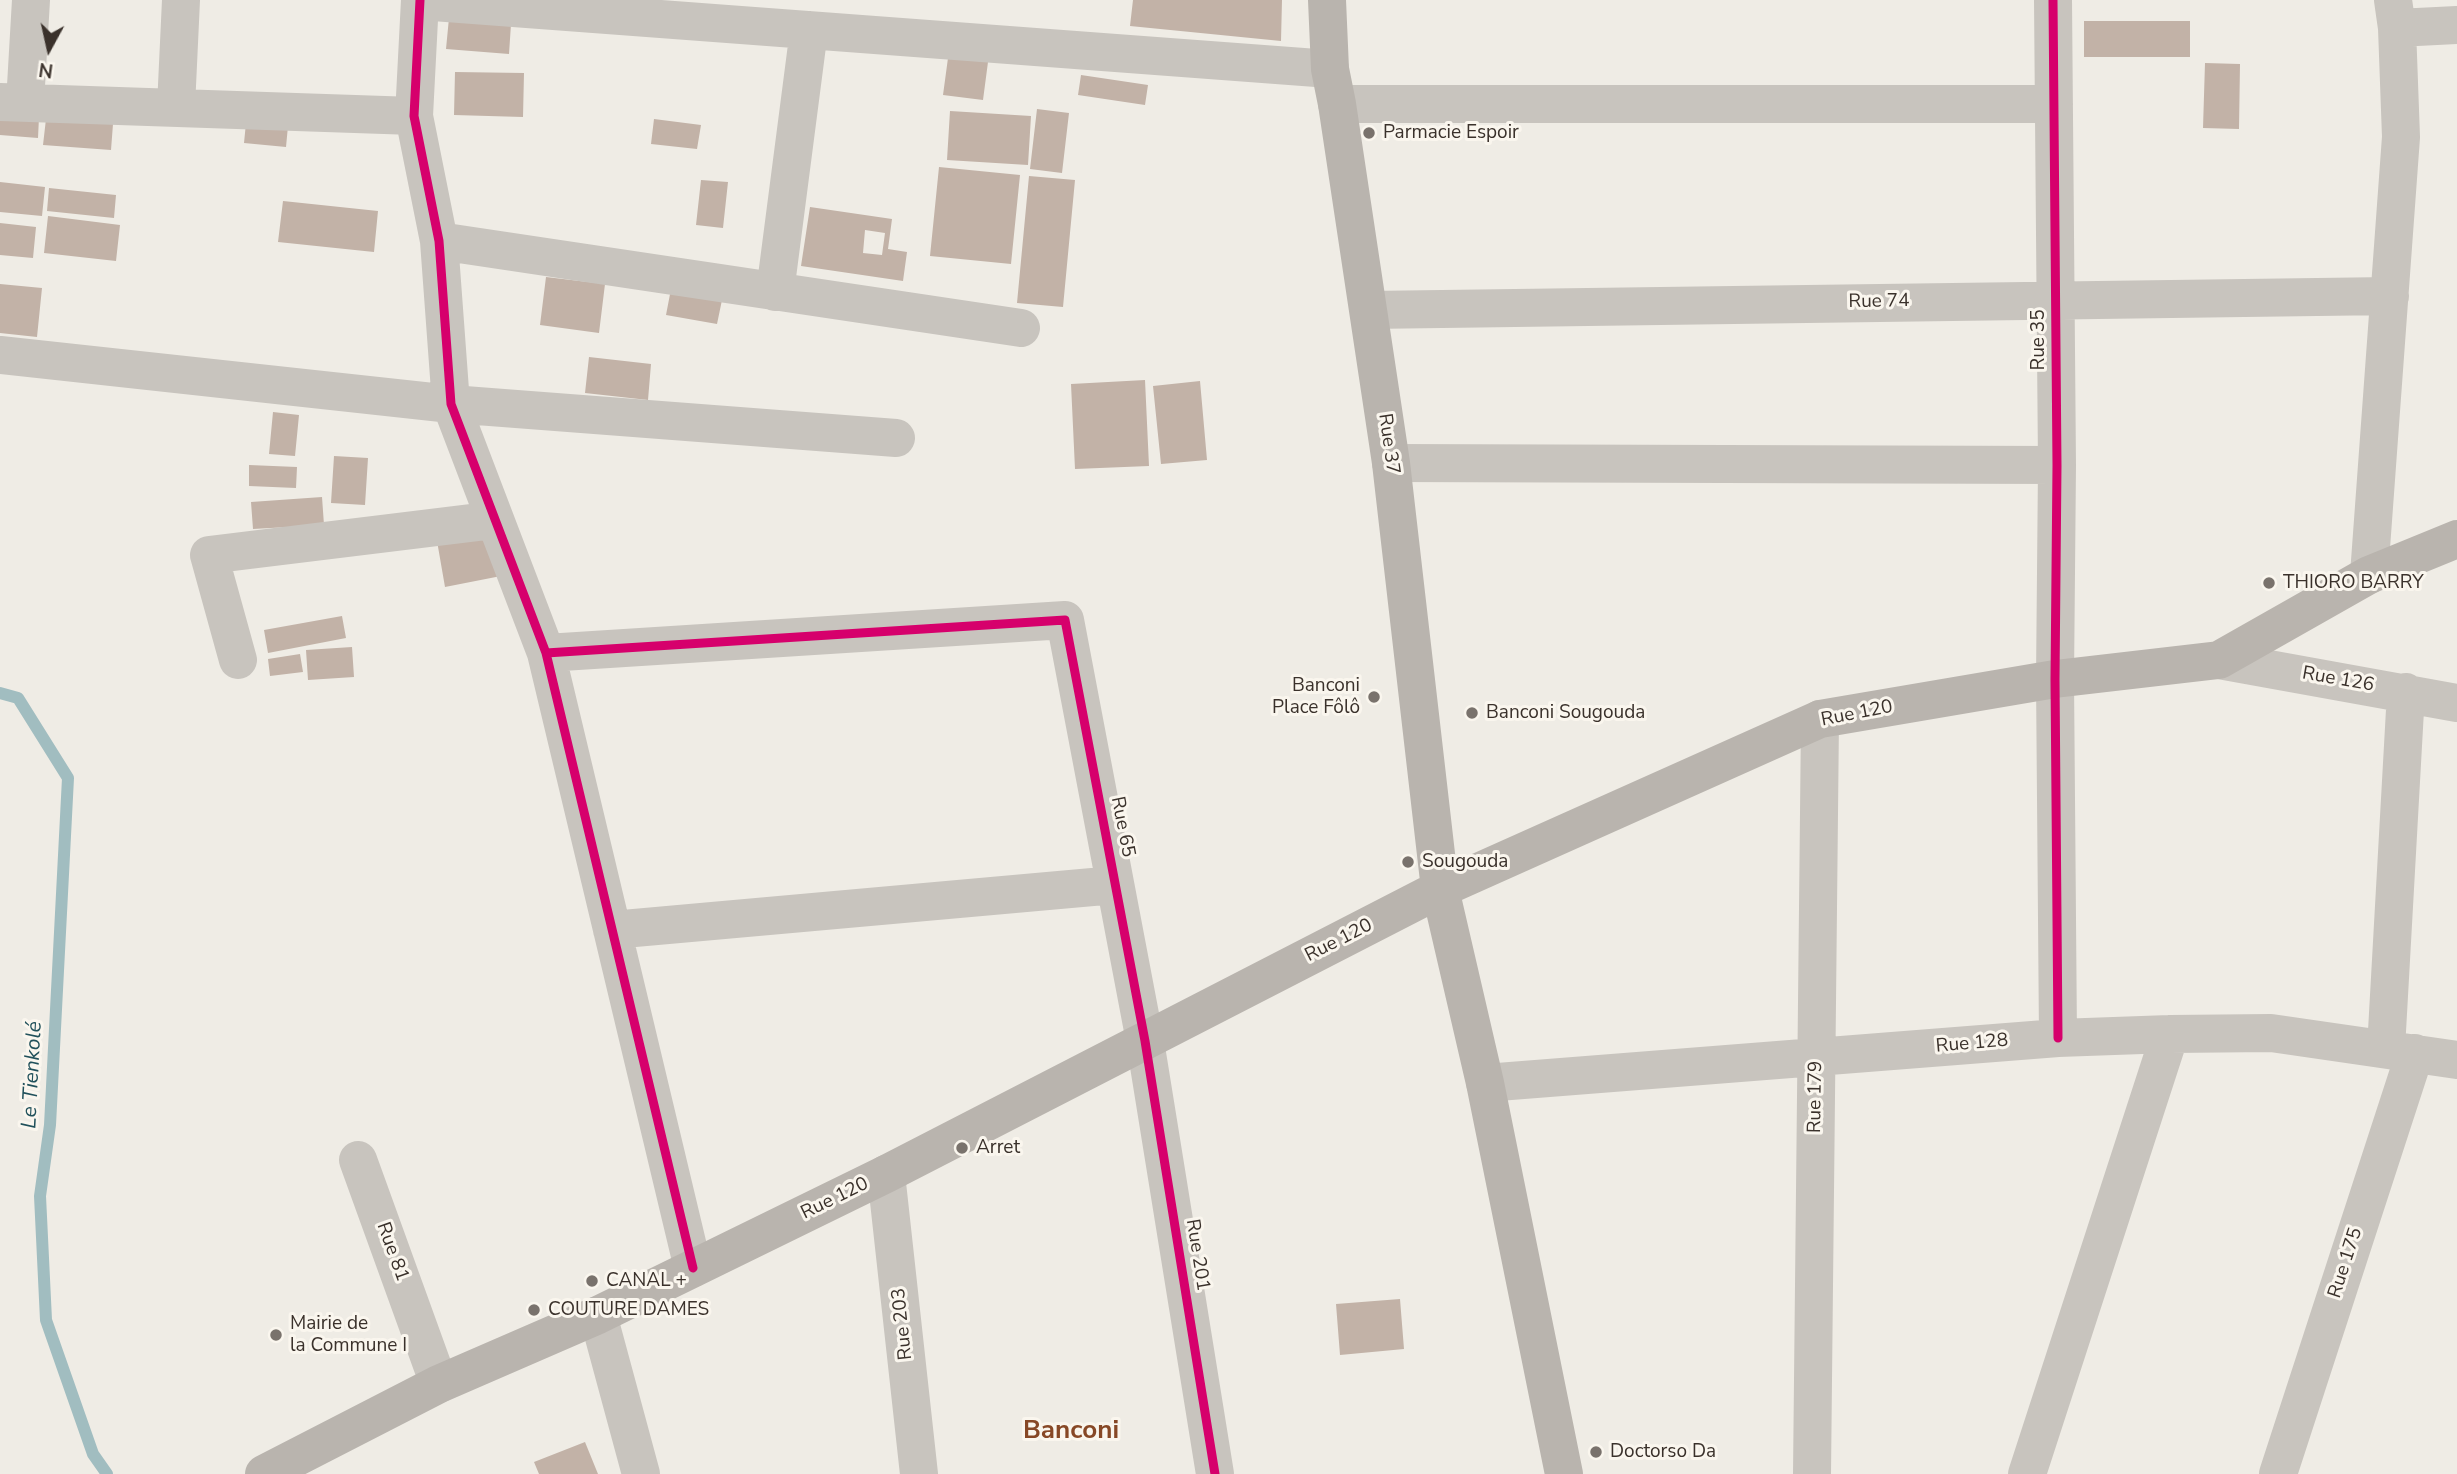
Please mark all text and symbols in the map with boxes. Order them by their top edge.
north arrow [14,14,84,84]
text: N [37,56,55,84]
place label: Parmacie Espoir [1383,122,1519,144]
marker: Parmacie Espoir [1361,125,1377,141]
street label: Rue 74 [1848,290,1910,314]
street label: Rue 35 [2028,309,2050,371]
street label: Rue 37 [1372,412,1404,476]
place label: THIORO BARRY [2283,572,2424,594]
marker: THIORO BARRY [2261,575,2277,591]
street label: Rue 126 [2300,662,2376,698]
place label: Banconi Place Fôlô [1272,675,1360,719]
marker: Banconi Place Fôlô [1366,689,1382,705]
street label: Rue 120 [1819,696,1895,732]
place label: Banconi Sougouda [1486,702,1645,724]
marker: Banconi Sougouda [1464,705,1480,721]
street label: Rue 65 [1105,795,1139,859]
place label: Sougouda [1422,851,1508,873]
marker: Sougouda [1400,854,1416,870]
street label: Rue 120 [1301,914,1377,968]
water label: Le Tienkolé [18,1021,48,1129]
street label: Rue 128 [1935,1029,2009,1059]
street label: Rue 179 [1804,1061,1828,1133]
place label: Arret [976,1137,1020,1159]
marker: Arret [954,1140,970,1156]
street label: Rue 120 [797,1173,873,1225]
street label: Rue 201 [1180,1217,1214,1293]
street label: Rue 81 [371,1219,413,1285]
street label: Rue 175 [2324,1225,2368,1301]
place label: CANAL + [606,1270,687,1292]
marker: CANAL + [584,1273,600,1289]
street label: Rue 203 [888,1287,918,1361]
place label: COUTURE DAMES [548,1299,709,1321]
marker: COUTURE DAMES [526,1302,542,1318]
place label: Mairie de la Commune I [290,1313,407,1357]
marker: Mairie de la Commune I [268,1327,284,1343]
district label: Banconi [1023,1416,1119,1448]
place label: Doctorso Da [1610,1441,1716,1463]
marker: Doctorso Da [1588,1444,1604,1460]

